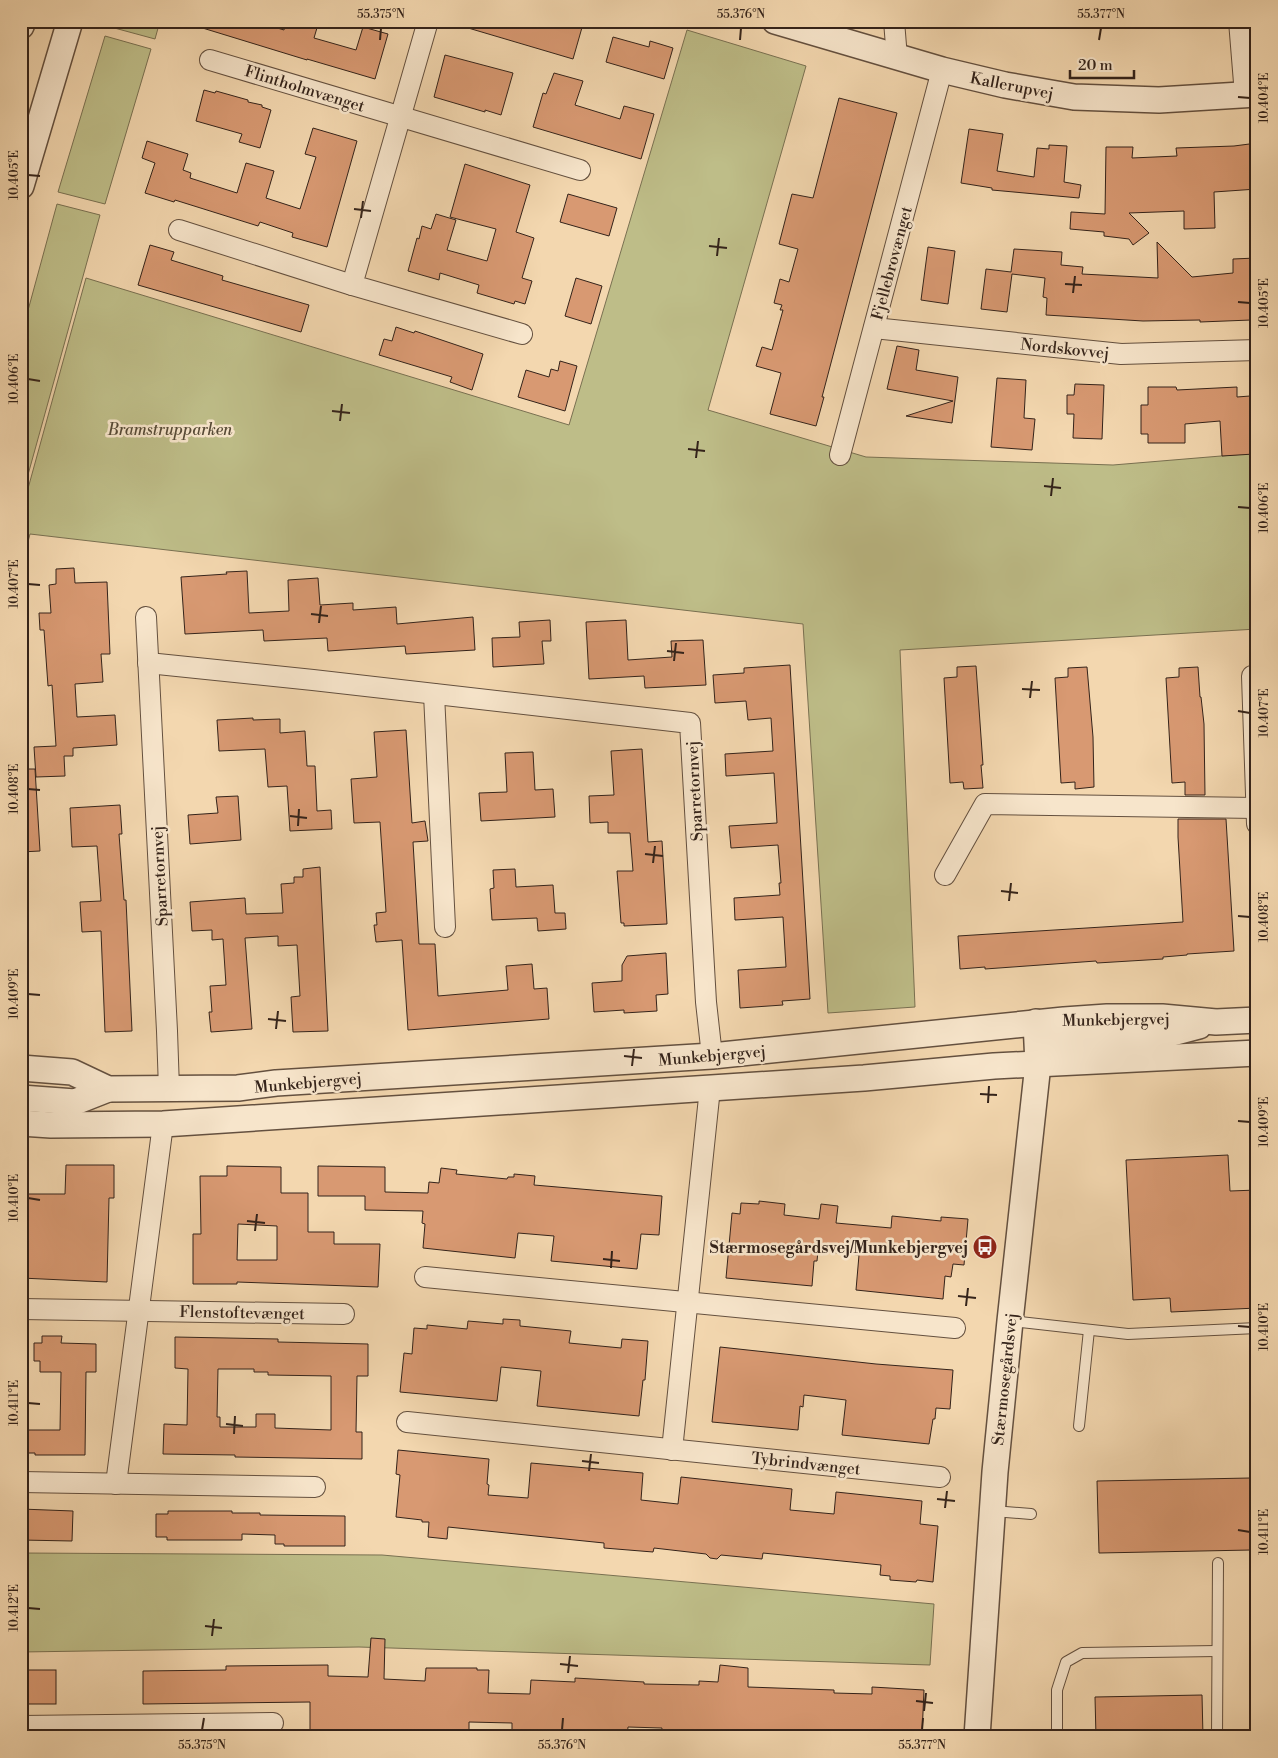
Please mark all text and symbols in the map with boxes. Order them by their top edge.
text: 55.375°N [357,7,405,22]
text: 55.376°N [717,7,765,22]
text: 55.377°N [1077,7,1125,22]
scale bar [1070,48,1134,80]
text: 20 m [1078,56,1113,75]
street label: Flintholmvænget [242,61,367,117]
street label: Kallerupvej [968,68,1055,104]
text: 10.404°E [1257,73,1272,123]
text: 10.405°E [7,150,22,200]
street label: Fjellebrovænget [867,204,917,322]
text: 10.405°E [1257,278,1272,328]
street label: Nordskovvej [1019,334,1110,364]
text: 10.406°E [7,354,22,404]
park label: Bramstrupparken [107,420,233,440]
text: 10.406°E [1257,483,1272,533]
text: 10.407°E [7,559,22,609]
text: 10.407°E [1257,688,1272,738]
street label: Sparretornvej [682,740,708,842]
text: 10.408°E [7,764,22,814]
street label: Sparretornvej [147,825,173,927]
text: 10.408°E [1257,892,1272,942]
text: 10.409°E [7,969,22,1019]
street label: Munkebjergvej [1062,1009,1170,1031]
street label: Munkebjergvej [658,1041,767,1071]
street label: Munkebjergvej [254,1068,363,1098]
text: 10.409°E [1257,1097,1272,1147]
text: 10.410°E [7,1174,22,1222]
bus stop icon: Stærmosegårdsvej/Munkebjergvej [972,1234,998,1260]
place label: Stærmosegårdsvej/Munkebjergvej [710,1238,968,1258]
street label: Flenstoftevænget [179,1302,305,1324]
text: 10.410°E [1257,1303,1272,1351]
street label: Stærmosegårdsvej [988,1312,1022,1446]
text: 10.411°E [7,1380,22,1426]
street label: Tybrindvænget [750,1448,862,1480]
text: 10.411°E [1257,1509,1272,1555]
text: 10.412°E [7,1584,22,1632]
text: 55.375°N [178,1738,226,1753]
text: 55.376°N [538,1738,586,1753]
text: 55.377°N [898,1738,946,1753]

